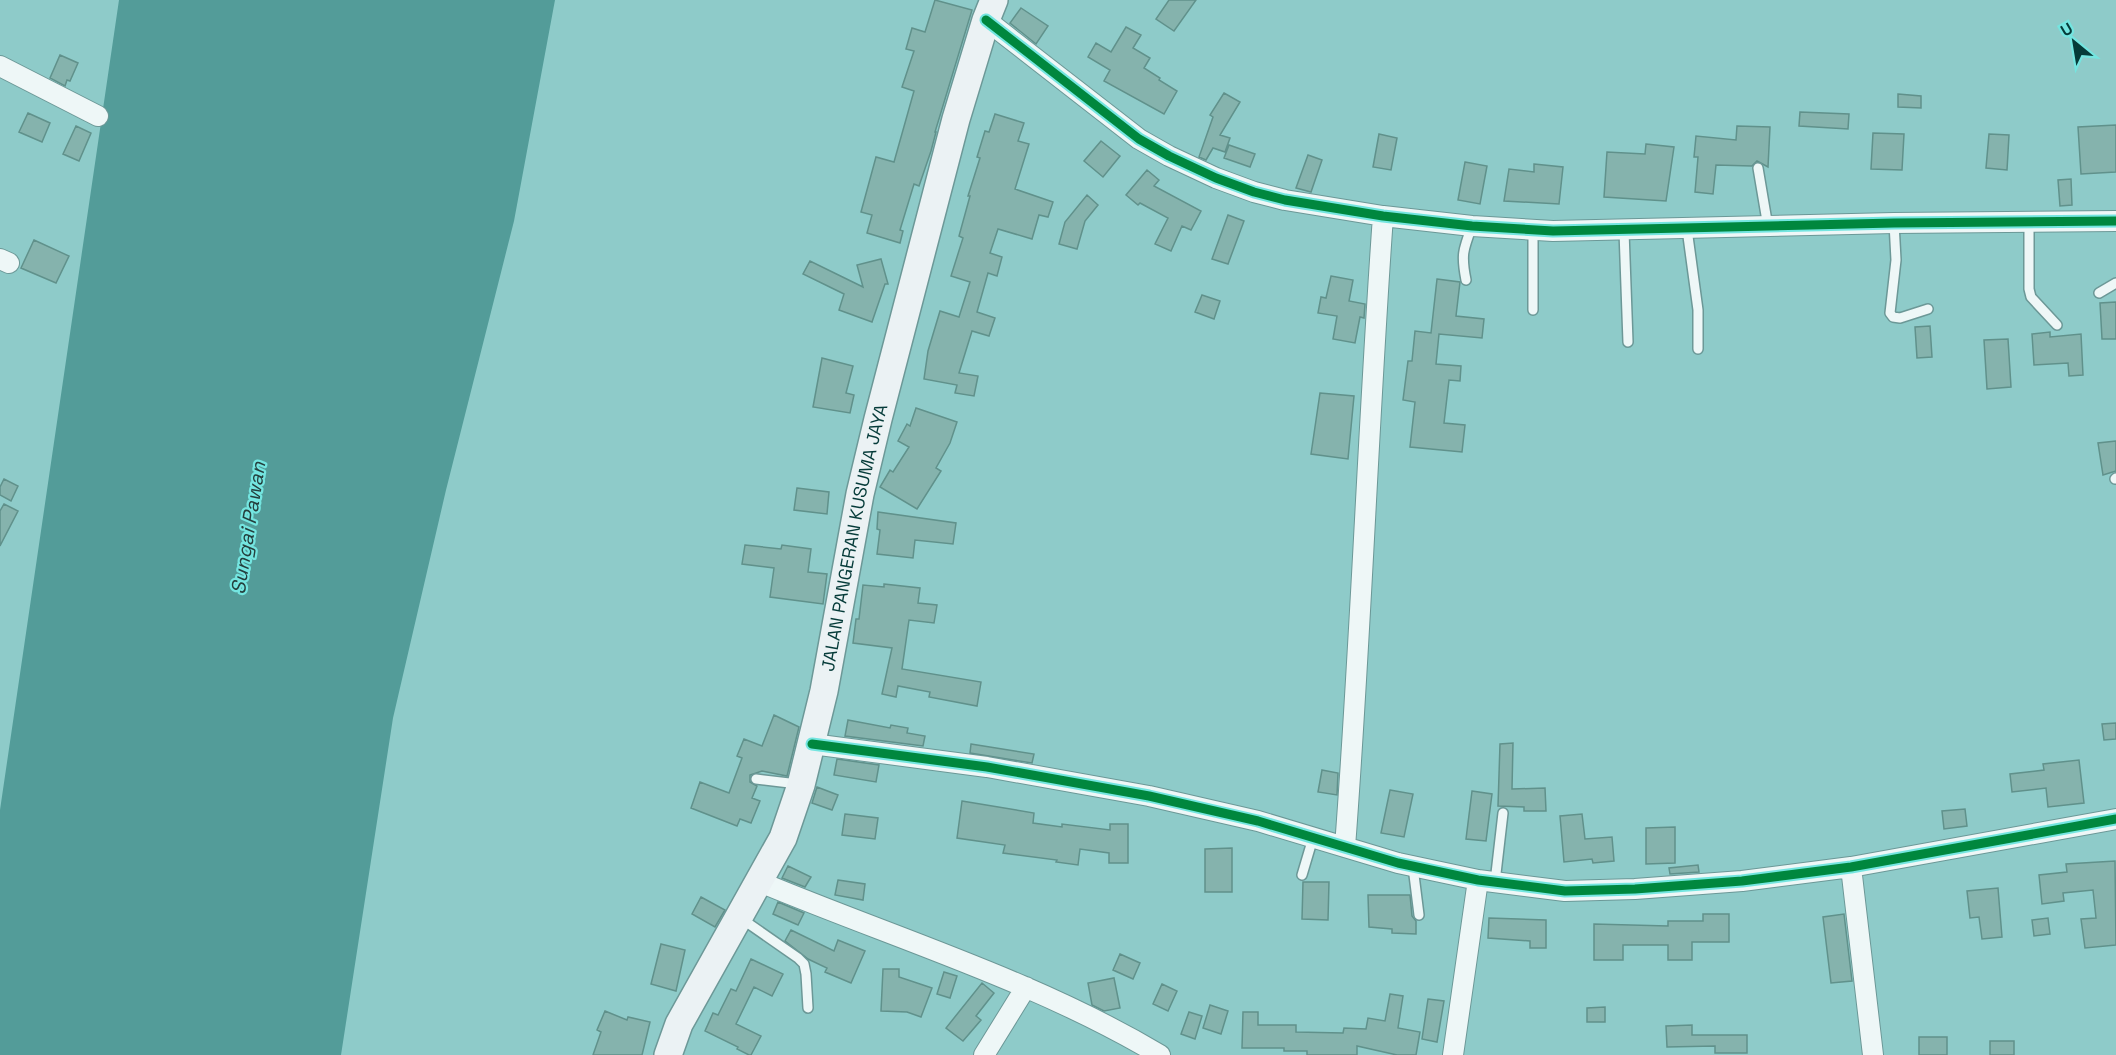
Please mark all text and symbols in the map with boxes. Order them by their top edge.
north arrow [2044,12,2104,72]
text: U [2057,18,2077,41]
street label: JALAN PANGERAN KUSUMA JAYA [816,402,892,673]
water label: Sungai Pawan [225,459,271,596]

